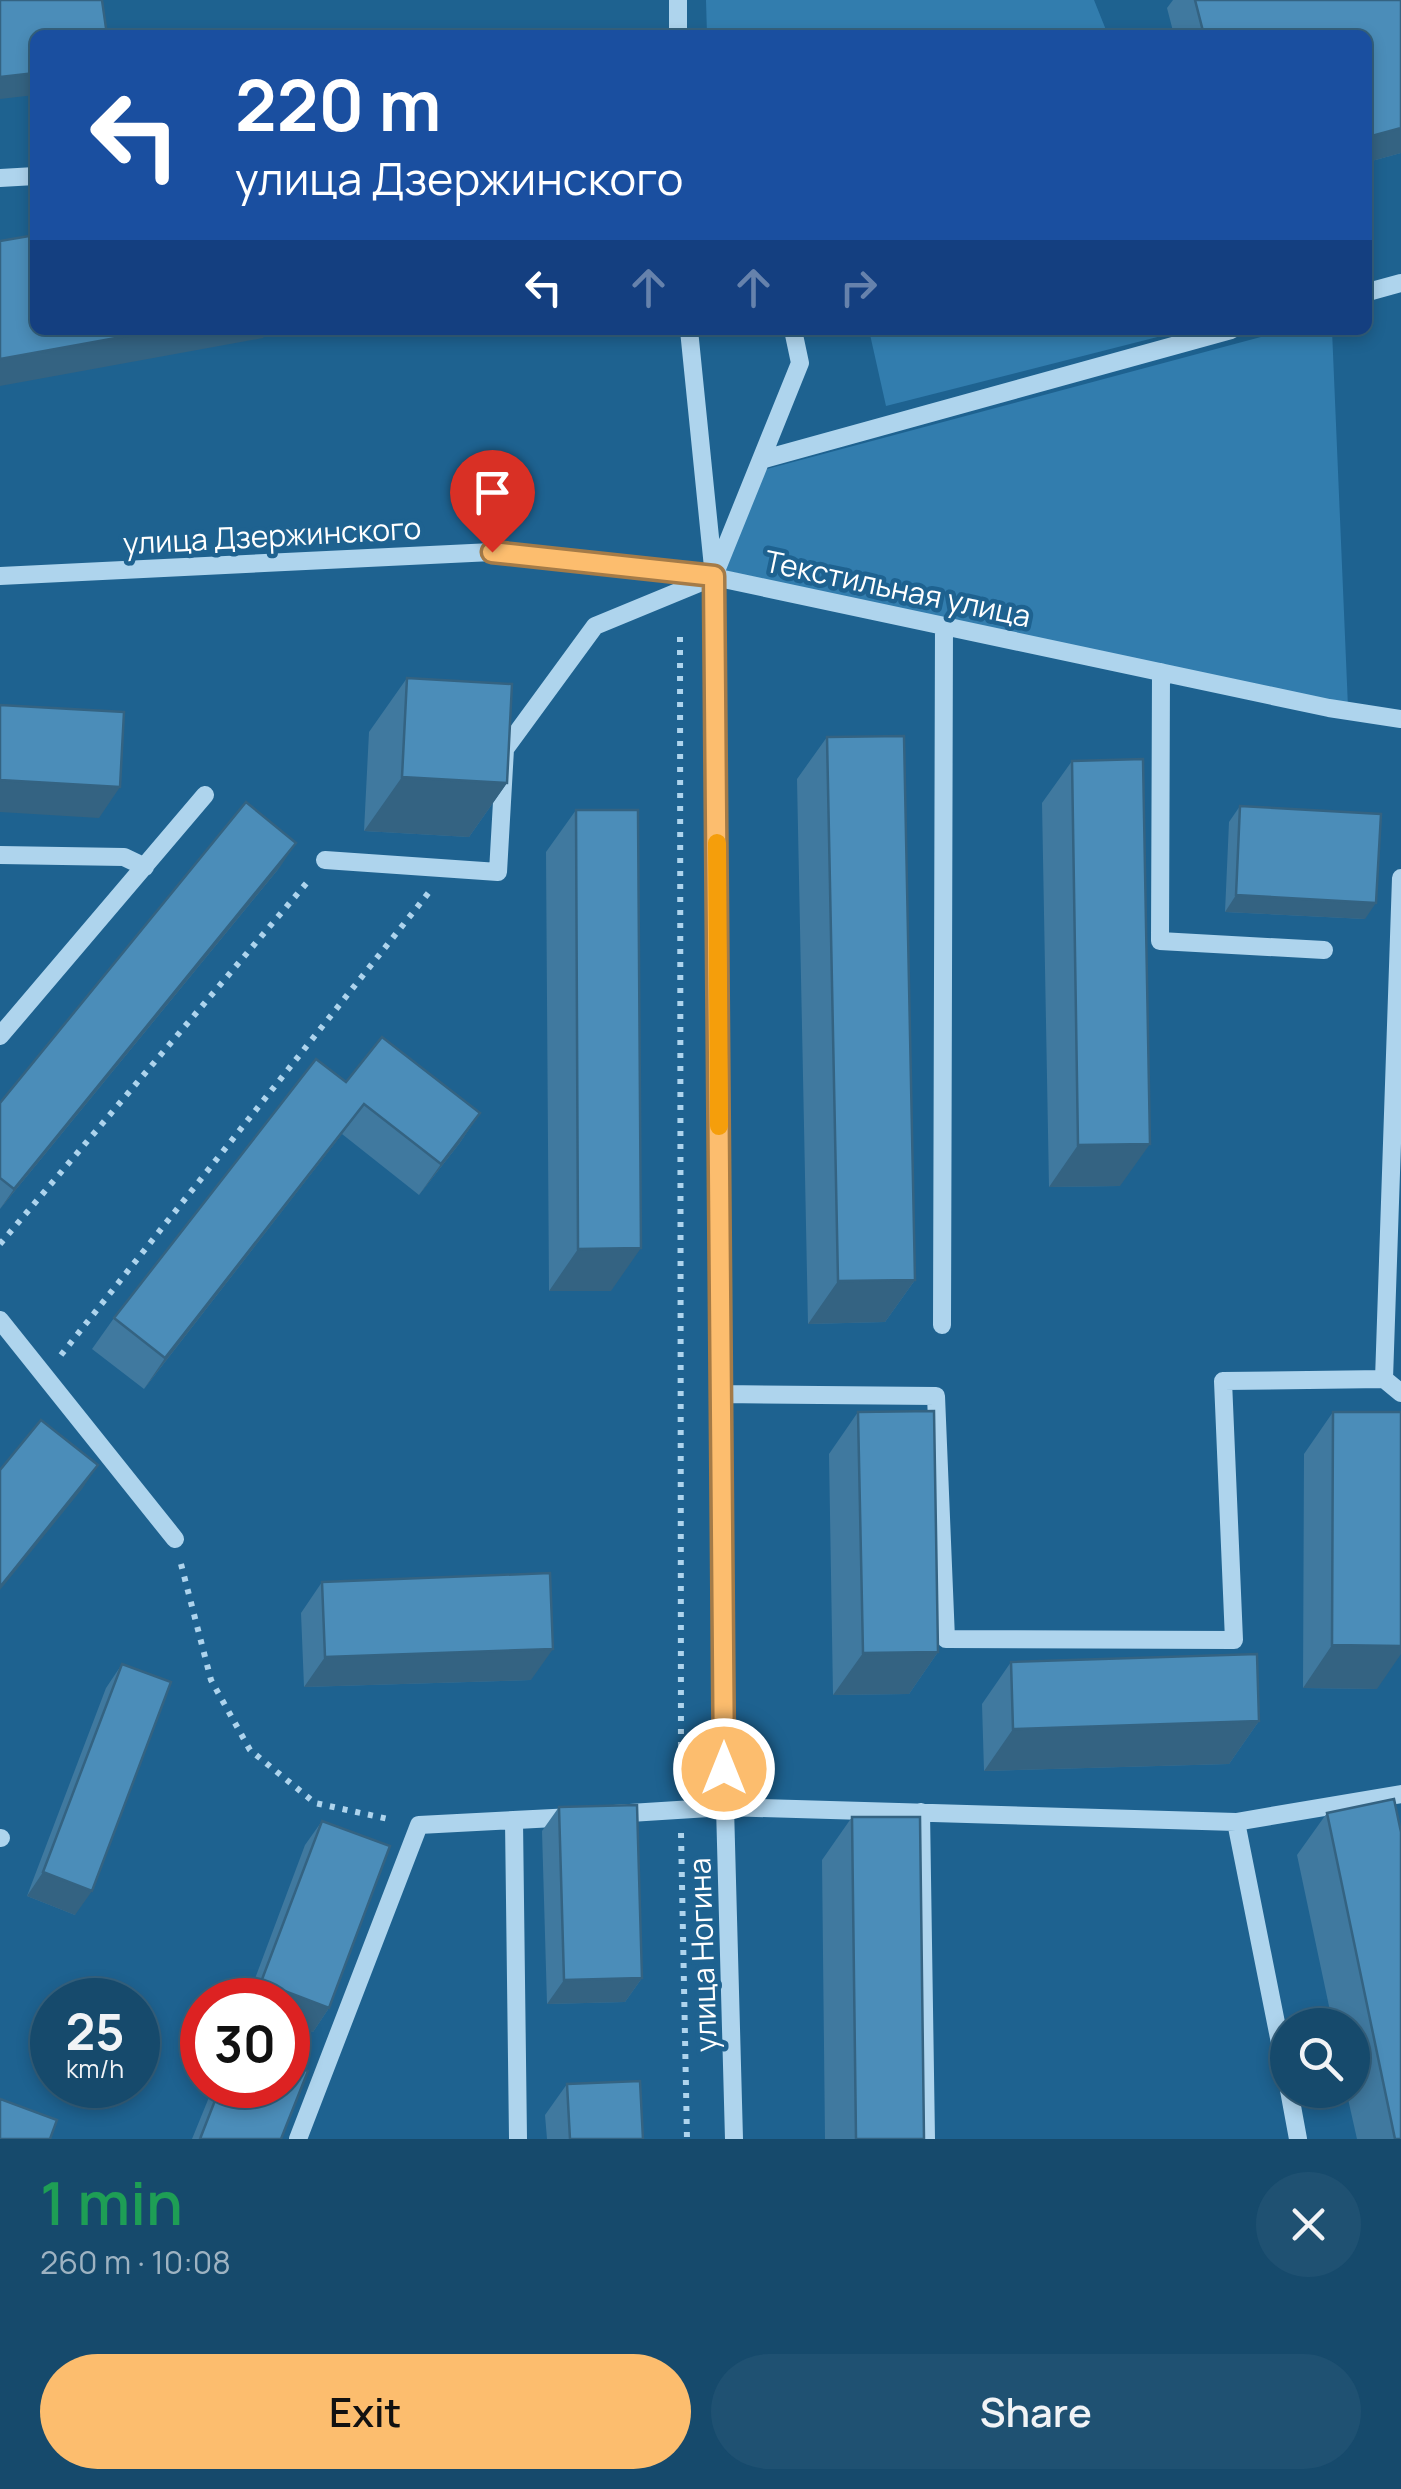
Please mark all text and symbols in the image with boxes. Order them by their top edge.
text: 220 m [235,56,441,152]
icon: left [70,70,200,200]
text: улица Дзержинского [235,147,683,209]
icon: left [516,260,571,315]
icon: ahead [621,260,676,315]
icon: ahead [726,260,781,315]
icon: right [831,260,886,315]
pin [450,450,535,553]
icon: arrive [465,465,520,520]
street label: улица Дзержинского [122,507,422,563]
street label: Текстильная улица [761,540,1035,636]
position arrow [672,1717,776,1821]
street label: улица Ногина [678,1857,726,2053]
speed limit sign: 30 [180,1978,310,2108]
text: 25 [65,1997,125,2065]
map controls [1270,2008,1370,2108]
button: search [1270,2008,1370,2108]
text: km/h [66,2051,124,2086]
text: 1 min [40,2161,183,2243]
button: close [1256,2172,1361,2277]
text: 260 m · 10:08 [40,2240,231,2284]
button: Exit [40,2354,691,2469]
button: Share [711,2354,1361,2469]

